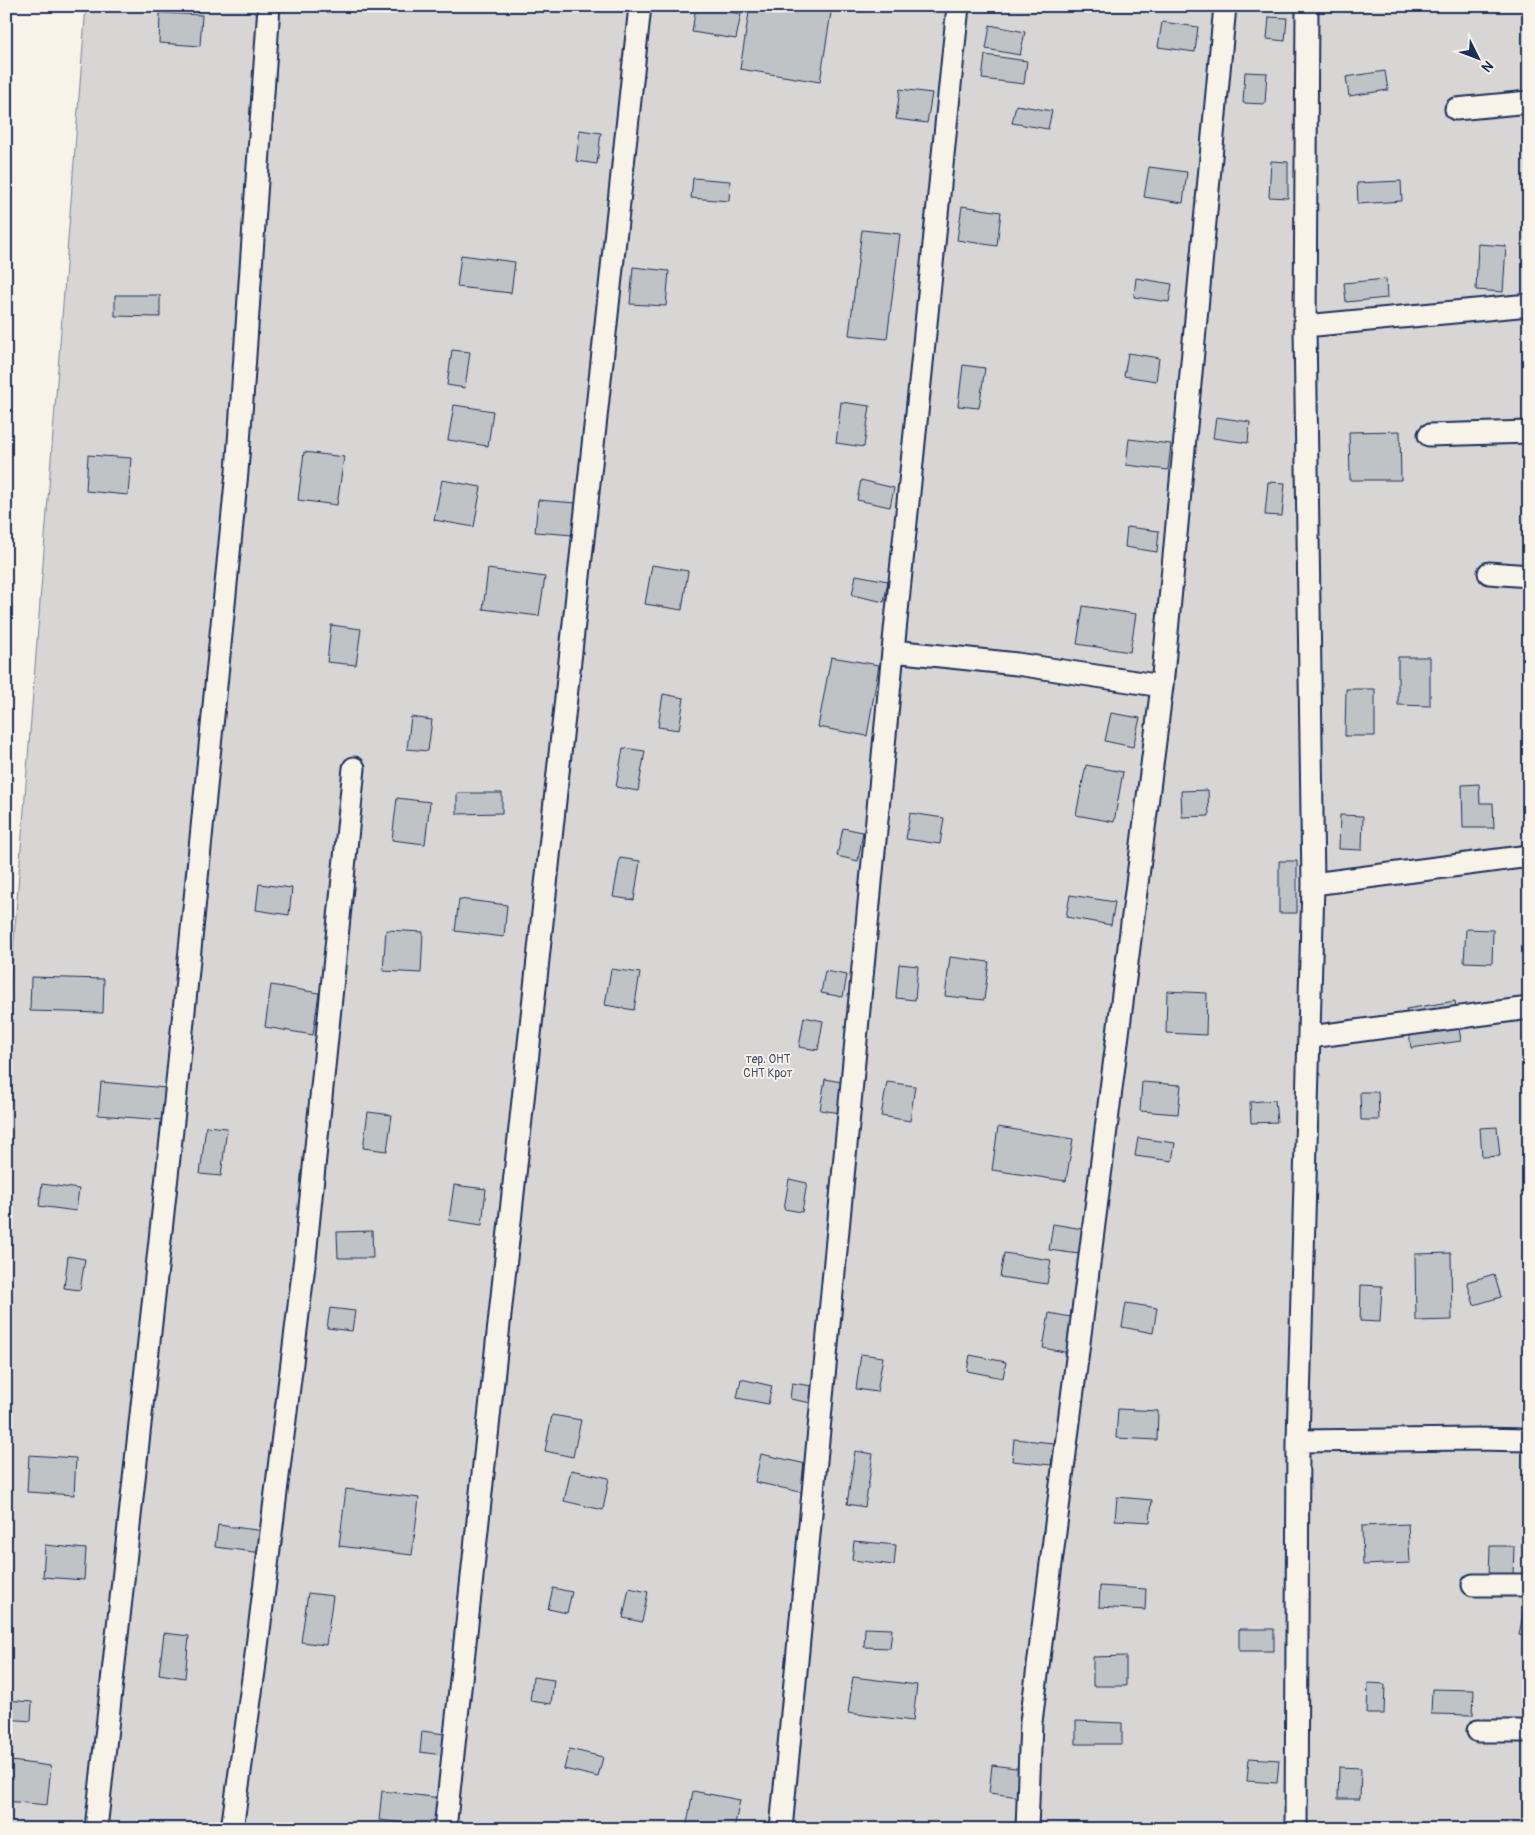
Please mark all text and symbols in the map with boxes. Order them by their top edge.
north arrow [1452,32,1502,82]
text: N [1478,57,1497,76]
park label: тер. ОНТ СНТ Крот [743,1052,793,1081]

